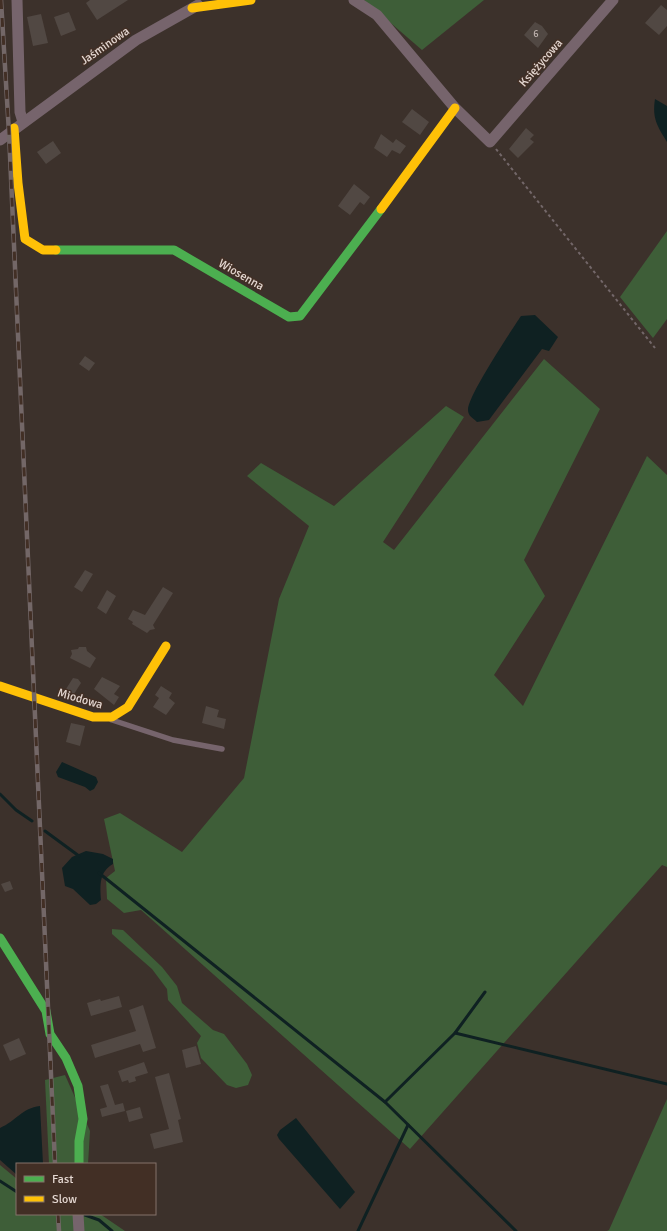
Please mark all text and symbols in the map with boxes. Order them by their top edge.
street label: Jaśminowa [78,24,132,68]
house number: 6 [533,28,539,40]
street label: Księżycowa [516,36,566,90]
street label: Wiosenna [216,256,266,294]
street label: Miodowa [56,685,104,713]
legend [16,1163,156,1215]
text: Fast [52,1172,73,1187]
text: Slow [52,1192,77,1207]

